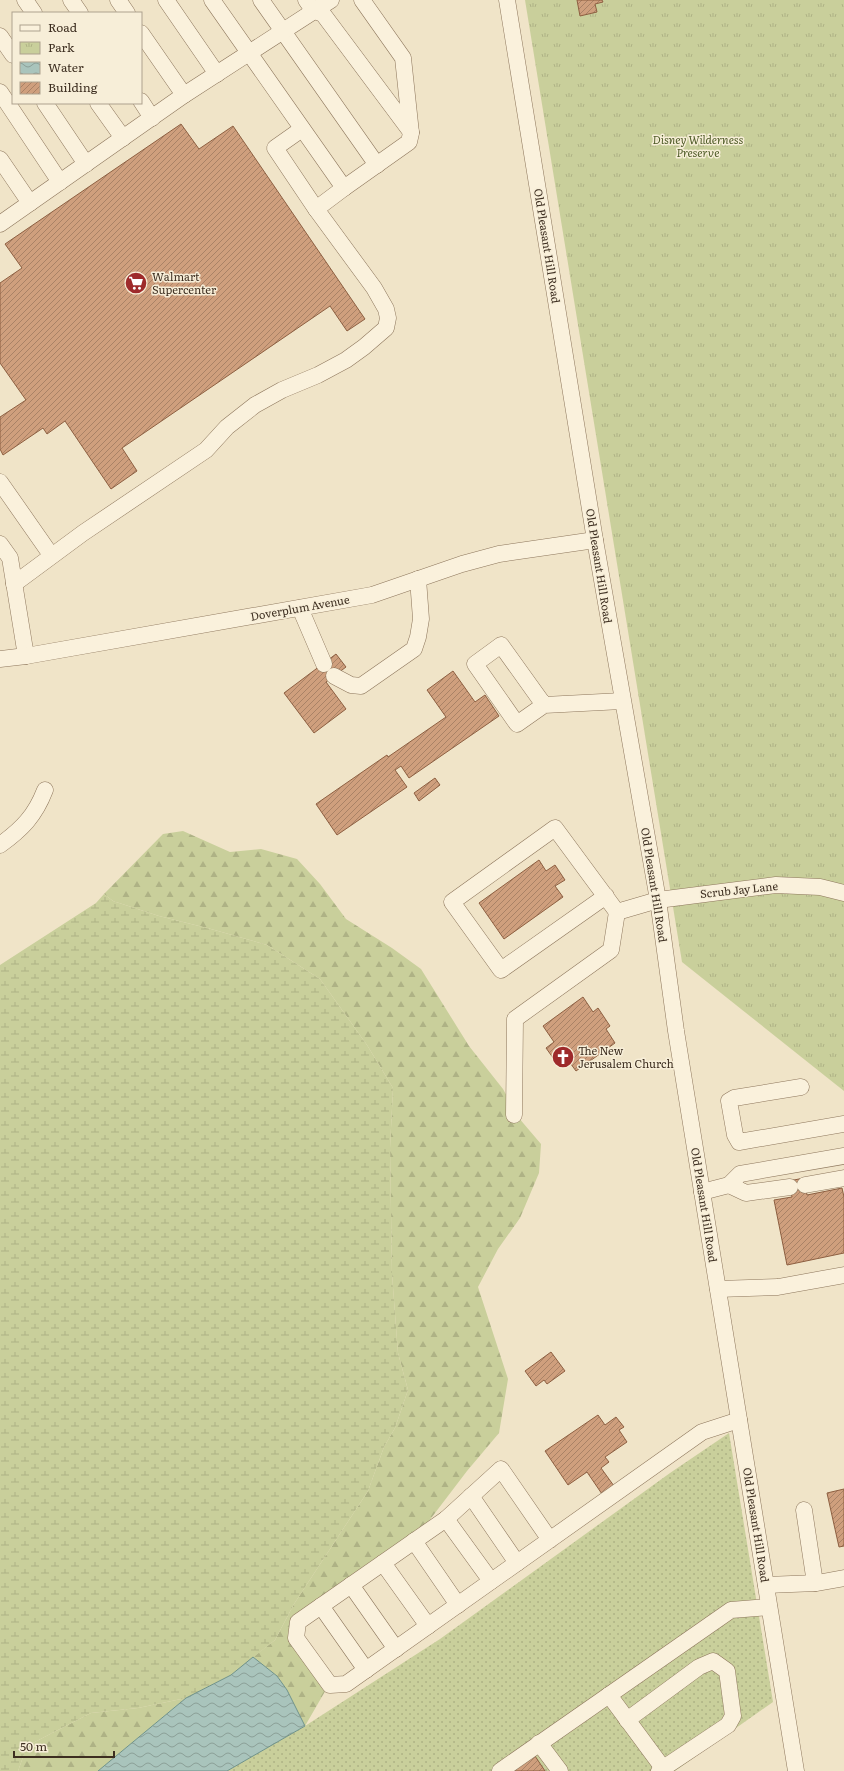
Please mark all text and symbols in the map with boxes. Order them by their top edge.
legend [12,12,142,104]
text: Road [48,18,78,36]
text: Park [48,38,75,56]
text: Water [48,58,84,76]
text: Building [48,78,98,96]
park label: Disney Wilderness Preserve [653,131,744,160]
street label: Old Pleasant Hill Road [531,187,565,305]
place label: Walmart Supercenter [152,268,217,297]
supermarket icon: Walmart Supercenter [123,270,149,296]
street label: Old Pleasant Hill Road [583,507,617,625]
street label: Doverplum Avenue [249,590,351,624]
street label: Old Pleasant Hill Road [638,826,672,944]
street label: Scrub Jay Lane [699,877,779,901]
place label: The New Jerusalem Church [578,1042,674,1071]
church icon: The New Jerusalem Church [550,1044,576,1070]
street label: Old Pleasant Hill Road [688,1146,722,1264]
street label: Old Pleasant Hill Road [740,1466,774,1584]
scale bar [14,1733,114,1759]
text: 50 m [20,1737,47,1755]

